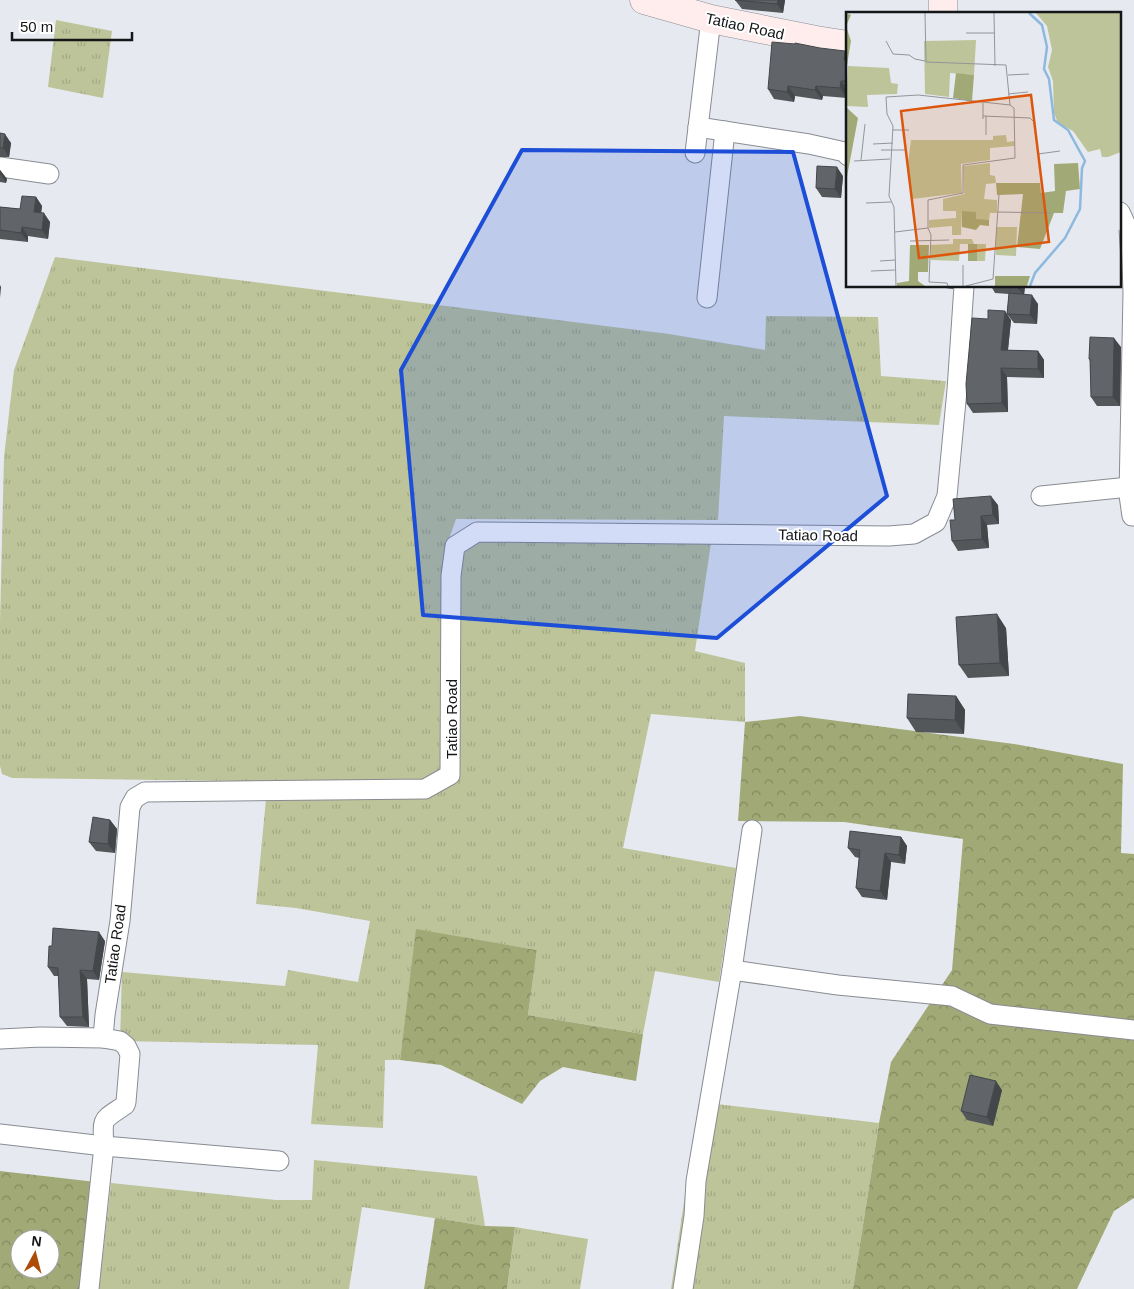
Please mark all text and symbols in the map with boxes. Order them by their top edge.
street label: Tatiao Road [704,9,786,43]
scale bar [12,10,132,42]
inset map [846,12,1122,288]
text: 50 m [20,18,53,35]
street label: Tatiao Road [778,526,858,544]
street label: Tatiao Road [443,679,460,759]
street label: Tatiao Road [101,903,129,985]
north arrow [10,1229,60,1279]
text: N [31,1233,43,1250]

